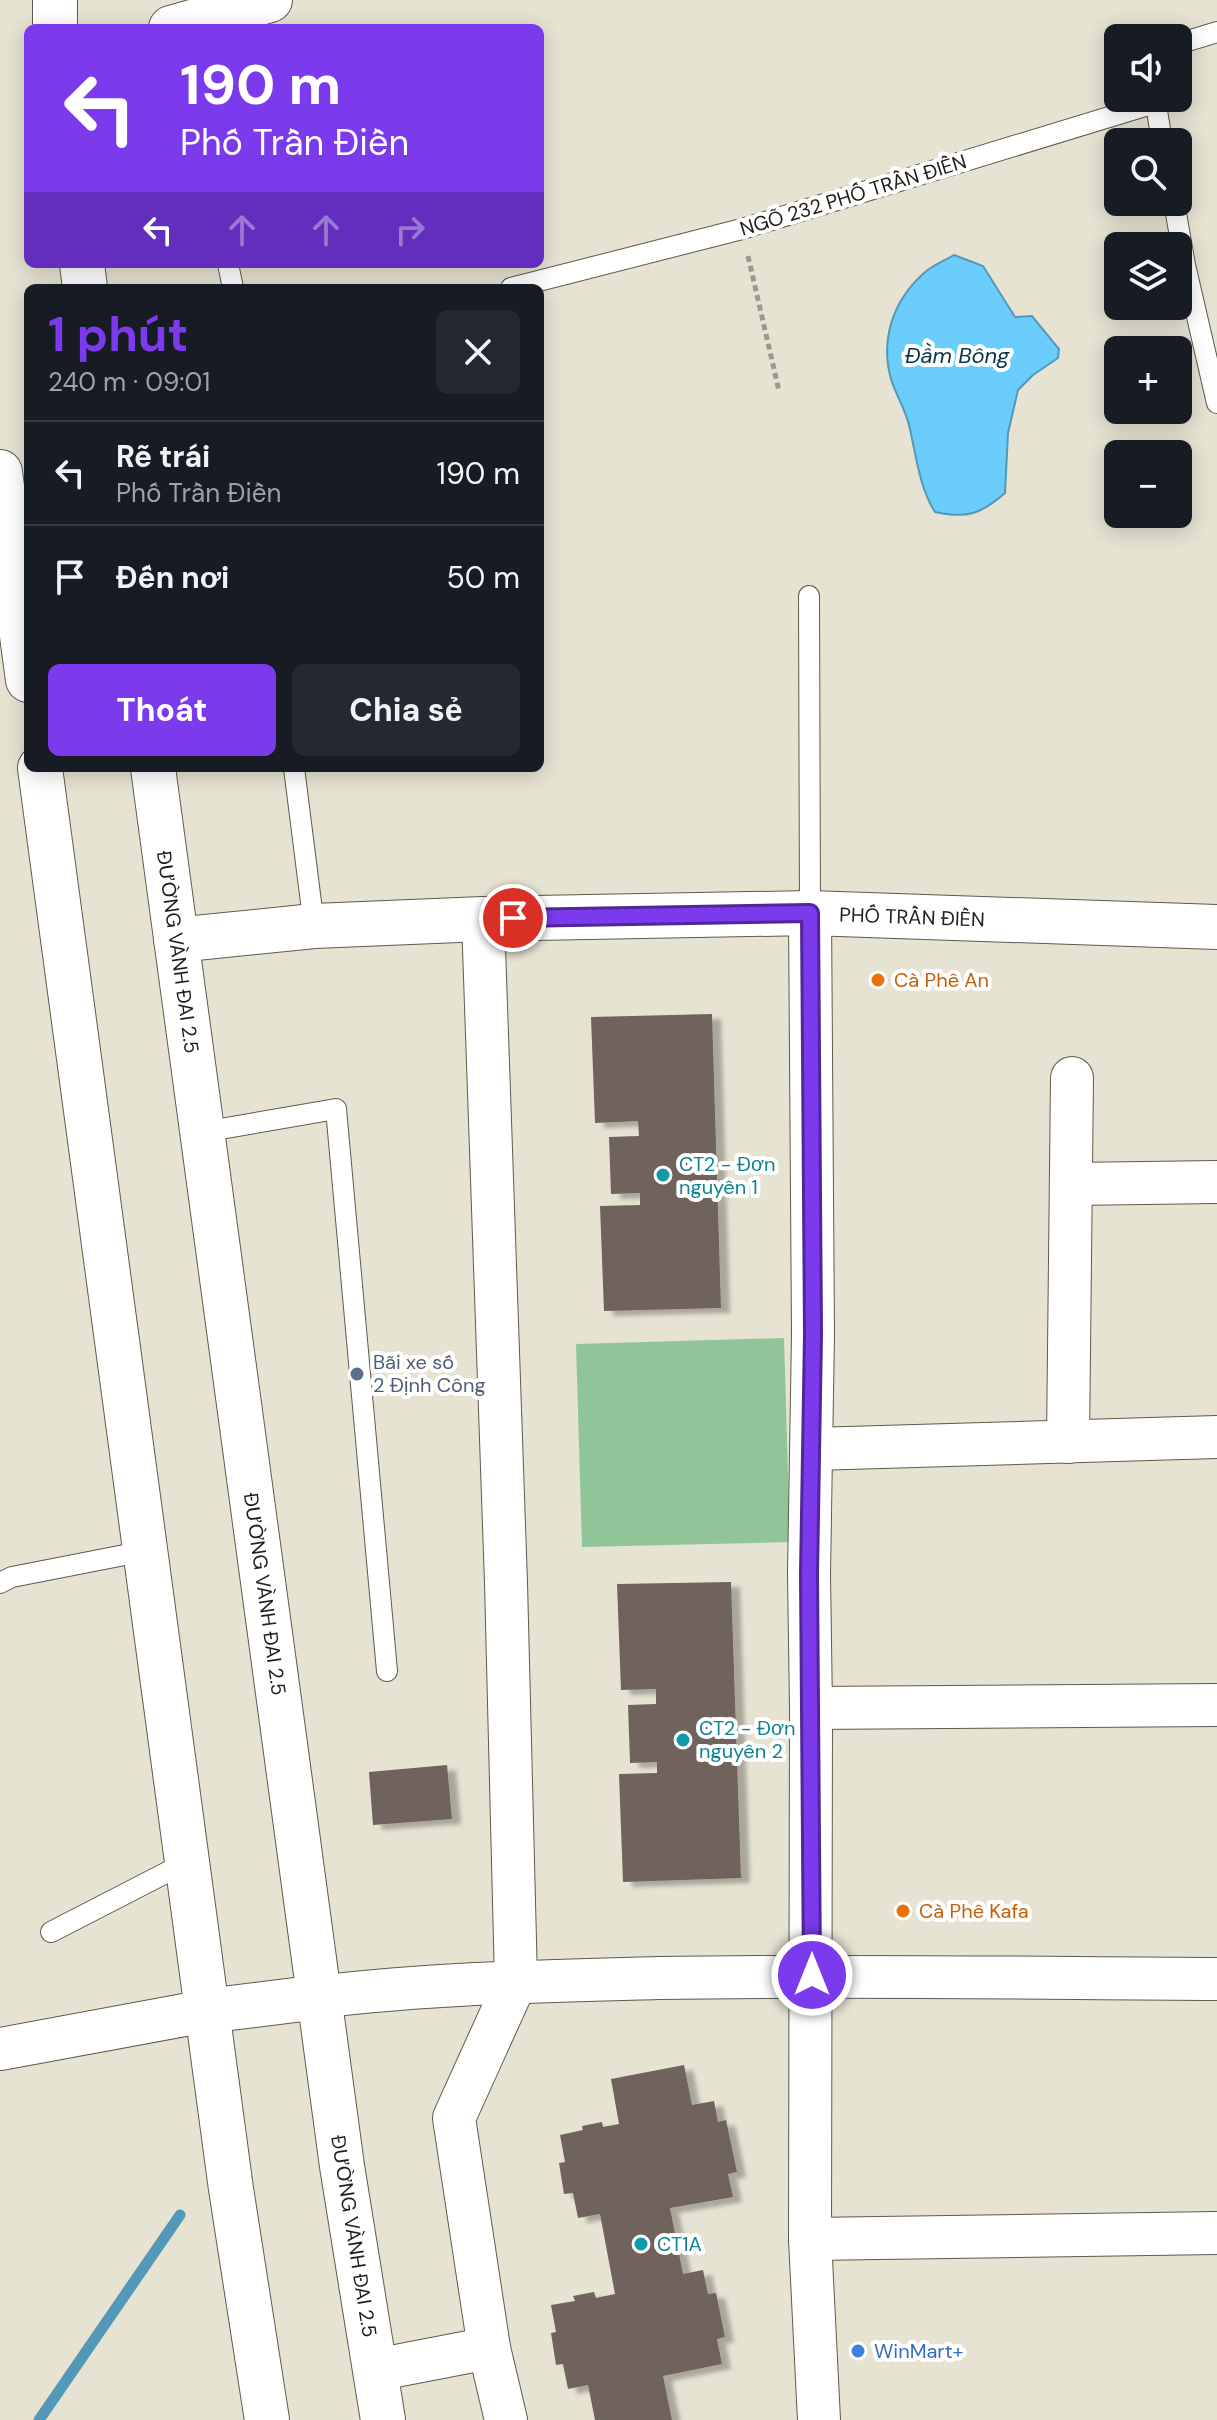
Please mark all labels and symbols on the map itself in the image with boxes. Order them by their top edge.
street label: NGÕ 232 PHỐ TRẦN ĐIỀN [737,148,969,242]
water label: Đầm Bông [905,341,1010,370]
street label: ĐƯỜNG VÀNH ĐAI 2.5 [151,849,205,1055]
pin [479,884,547,952]
street label: PHỐ TRẦN ĐIỀN [839,901,985,933]
place label: Cà Phê An [894,967,989,993]
marker: Cà Phê An [869,971,887,989]
place label: CT2 - Đơn nguyên 1 [679,1151,776,1200]
marker: CT2 - Đơn nguyên 1 [654,1166,672,1184]
place label: Bãi xe số 2 Định Công [373,1349,486,1398]
marker: Bãi xe số 2 Định Công [348,1365,366,1383]
street label: ĐƯỜNG VÀNH ĐAI 2.5 [238,1491,292,1697]
place label: CT2 - Đơn nguyên 2 [699,1715,796,1764]
marker: CT2 - Đơn nguyên 2 [674,1731,692,1749]
place label: Cà Phê Kafa [919,1898,1029,1924]
marker: Cà Phê Kafa [894,1902,912,1920]
position arrow [770,1933,854,2017]
street label: ĐƯỜNG VÀNH ĐAI 2.5 [325,2133,383,2339]
place label: CT1A [657,2231,702,2257]
marker: CT1A [632,2235,650,2253]
place label: WinMart+ [874,2338,964,2364]
marker: WinMart+ [849,2342,867,2360]

